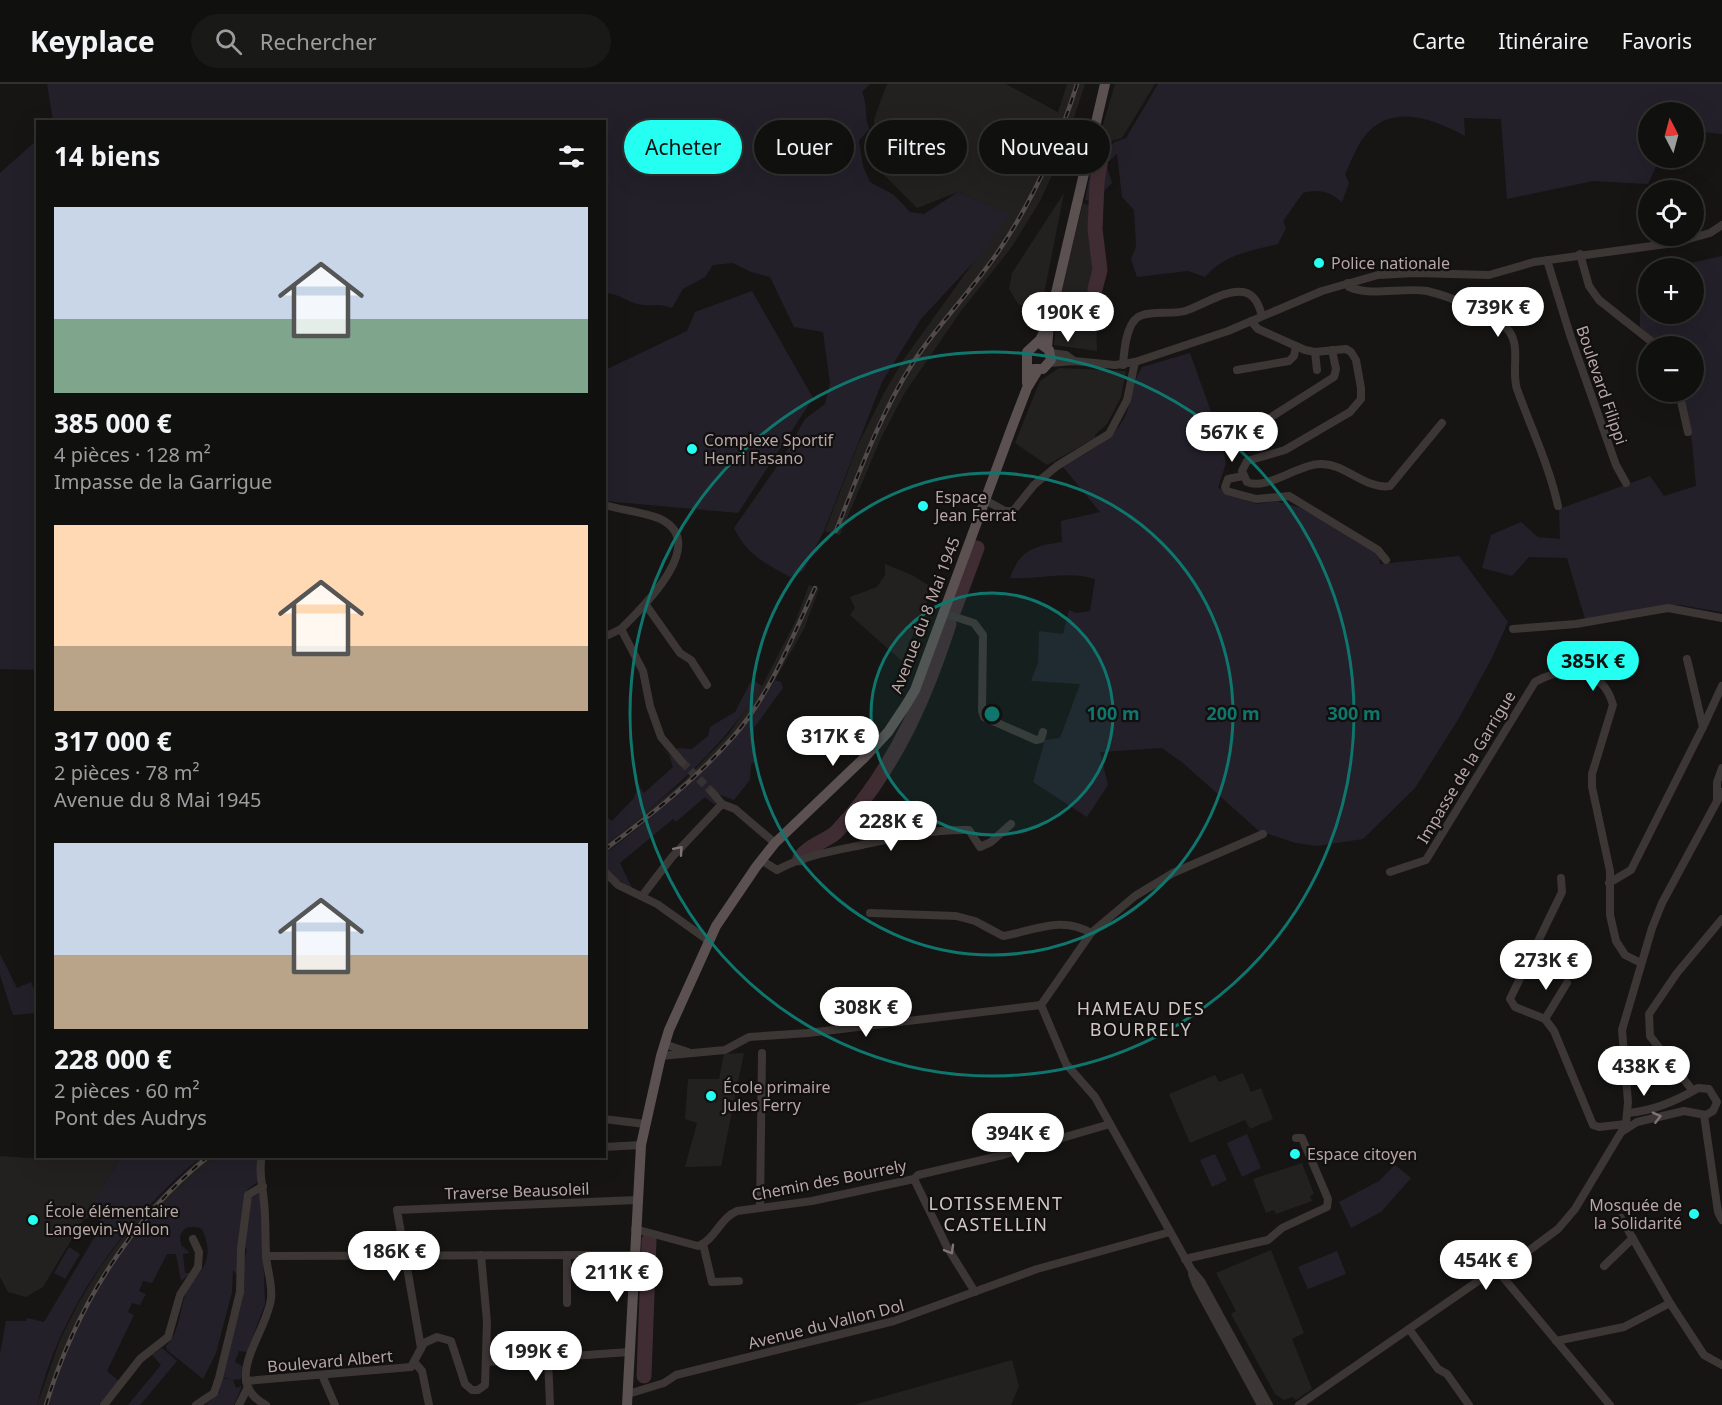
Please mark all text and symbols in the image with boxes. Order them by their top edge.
search box [191,14,611,68]
text: Keyplace [30,22,155,60]
icon: search [212,25,245,58]
text: Rechercher [260,26,377,56]
text: Carte [1412,27,1465,55]
text: Itinéraire [1498,27,1589,55]
text: Favoris [1622,27,1692,55]
north arrow [1638,102,1704,168]
map controls [1638,102,1704,402]
chip: Acheter [624,120,742,174]
chip: Louer [754,120,854,174]
chip: Filtres [866,120,967,174]
chip: Nouveau [979,120,1110,174]
text: 14 biens [54,138,160,174]
icon: filters [555,140,588,173]
button: locate [1638,180,1704,246]
icon: home [267,246,375,354]
place label: Police nationale [1331,252,1450,274]
marker: Police nationale [1312,256,1326,270]
button: + [1638,258,1704,324]
pin: 739K € [1449,287,1547,338]
pin: 190K € [1019,292,1117,343]
text: 739K € [1466,293,1530,320]
text: 190K € [1036,298,1100,325]
street label: Boulevard Filippi [1571,322,1633,448]
button: − [1638,336,1704,402]
text: 385 000 € [54,405,172,441]
pin: 567K € [1183,412,1281,463]
text: 567K € [1200,418,1264,445]
place label: Complexe Sportif Henri Fasano [704,429,835,469]
text: 4 pièces · 128 m² [54,441,211,468]
marker: Complexe Sportif Henri Fasano [685,442,699,456]
text: Impasse de la Garrigue [54,468,272,495]
place label: Espace Jean Ferrat [933,486,1017,526]
marker: Espace Jean Ferrat [916,499,930,513]
street label: Avenue du 8 Mai 1945 [885,534,965,696]
icon: home [267,564,375,672]
pin: 385K € [1544,641,1642,692]
text: 385K € [1561,647,1625,674]
street label: Impasse de la Garrigue [1412,686,1520,848]
text: 100 m [1086,701,1140,725]
text: 200 m [1206,701,1260,725]
text: 300 m [1327,701,1381,725]
centre of rings [982,704,1002,724]
pin: 317K € [784,716,882,767]
text: 317K € [801,722,865,749]
text: 317 000 € [54,723,172,759]
text: 2 pièces · 78 m² [54,759,199,786]
text: Avenue du 8 Mai 1945 [54,786,261,813]
pin: 228K € [842,801,940,852]
text: 228K € [859,807,923,834]
one-way arrow [672,846,683,857]
icon: home [267,882,375,990]
pin: 273K € [1497,940,1595,991]
text: 273K € [1514,946,1578,973]
pin: 308K € [817,987,915,1038]
text: 308K € [834,993,898,1020]
district label: HAMEAU DES BOURRELY [1077,996,1205,1041]
text: 228 000 € [54,1041,172,1077]
pin: 438K € [1595,1046,1693,1097]
text: 438K € [1612,1052,1676,1079]
place label: École primaire Jules Ferry [721,1076,831,1116]
text: 2 pièces · 60 m² [54,1077,199,1104]
marker: École primaire Jules Ferry [704,1089,718,1103]
text: Pont des Audrys [54,1104,207,1131]
one-way arrow [1651,1112,1661,1125]
pin: 394K € [969,1113,1067,1164]
text: 394K € [986,1119,1050,1146]
place label: Espace citoyen [1307,1143,1417,1165]
marker: Espace citoyen [1288,1147,1302,1161]
street label: Chemin des Bourrely [750,1154,909,1206]
street label: Traverse Beausoleil [444,1177,590,1205]
district label: LOTISSEMENT CASTELLIN [929,1191,1064,1236]
place label: Mosquée de la Solidarité [1589,1194,1682,1234]
place label: École élémentaire Langevin-Wallon [45,1200,179,1240]
marker: Mosquée de la Solidarité [1687,1207,1701,1221]
marker: École élémentaire Langevin-Wallon [26,1213,40,1227]
pin: 186K € [345,1231,443,1282]
text: 186K € [362,1237,426,1264]
pin: 454K € [1437,1240,1535,1291]
one-way arrow [943,1244,954,1255]
text: 454K € [1454,1246,1518,1273]
pin: 211K € [568,1252,666,1303]
text: 211K € [585,1258,649,1285]
street label: Avenue du Vallon Dol [746,1294,906,1354]
pin: 199K € [487,1331,585,1382]
text: 199K € [504,1337,568,1364]
street label: Boulevard Albert [266,1345,394,1377]

